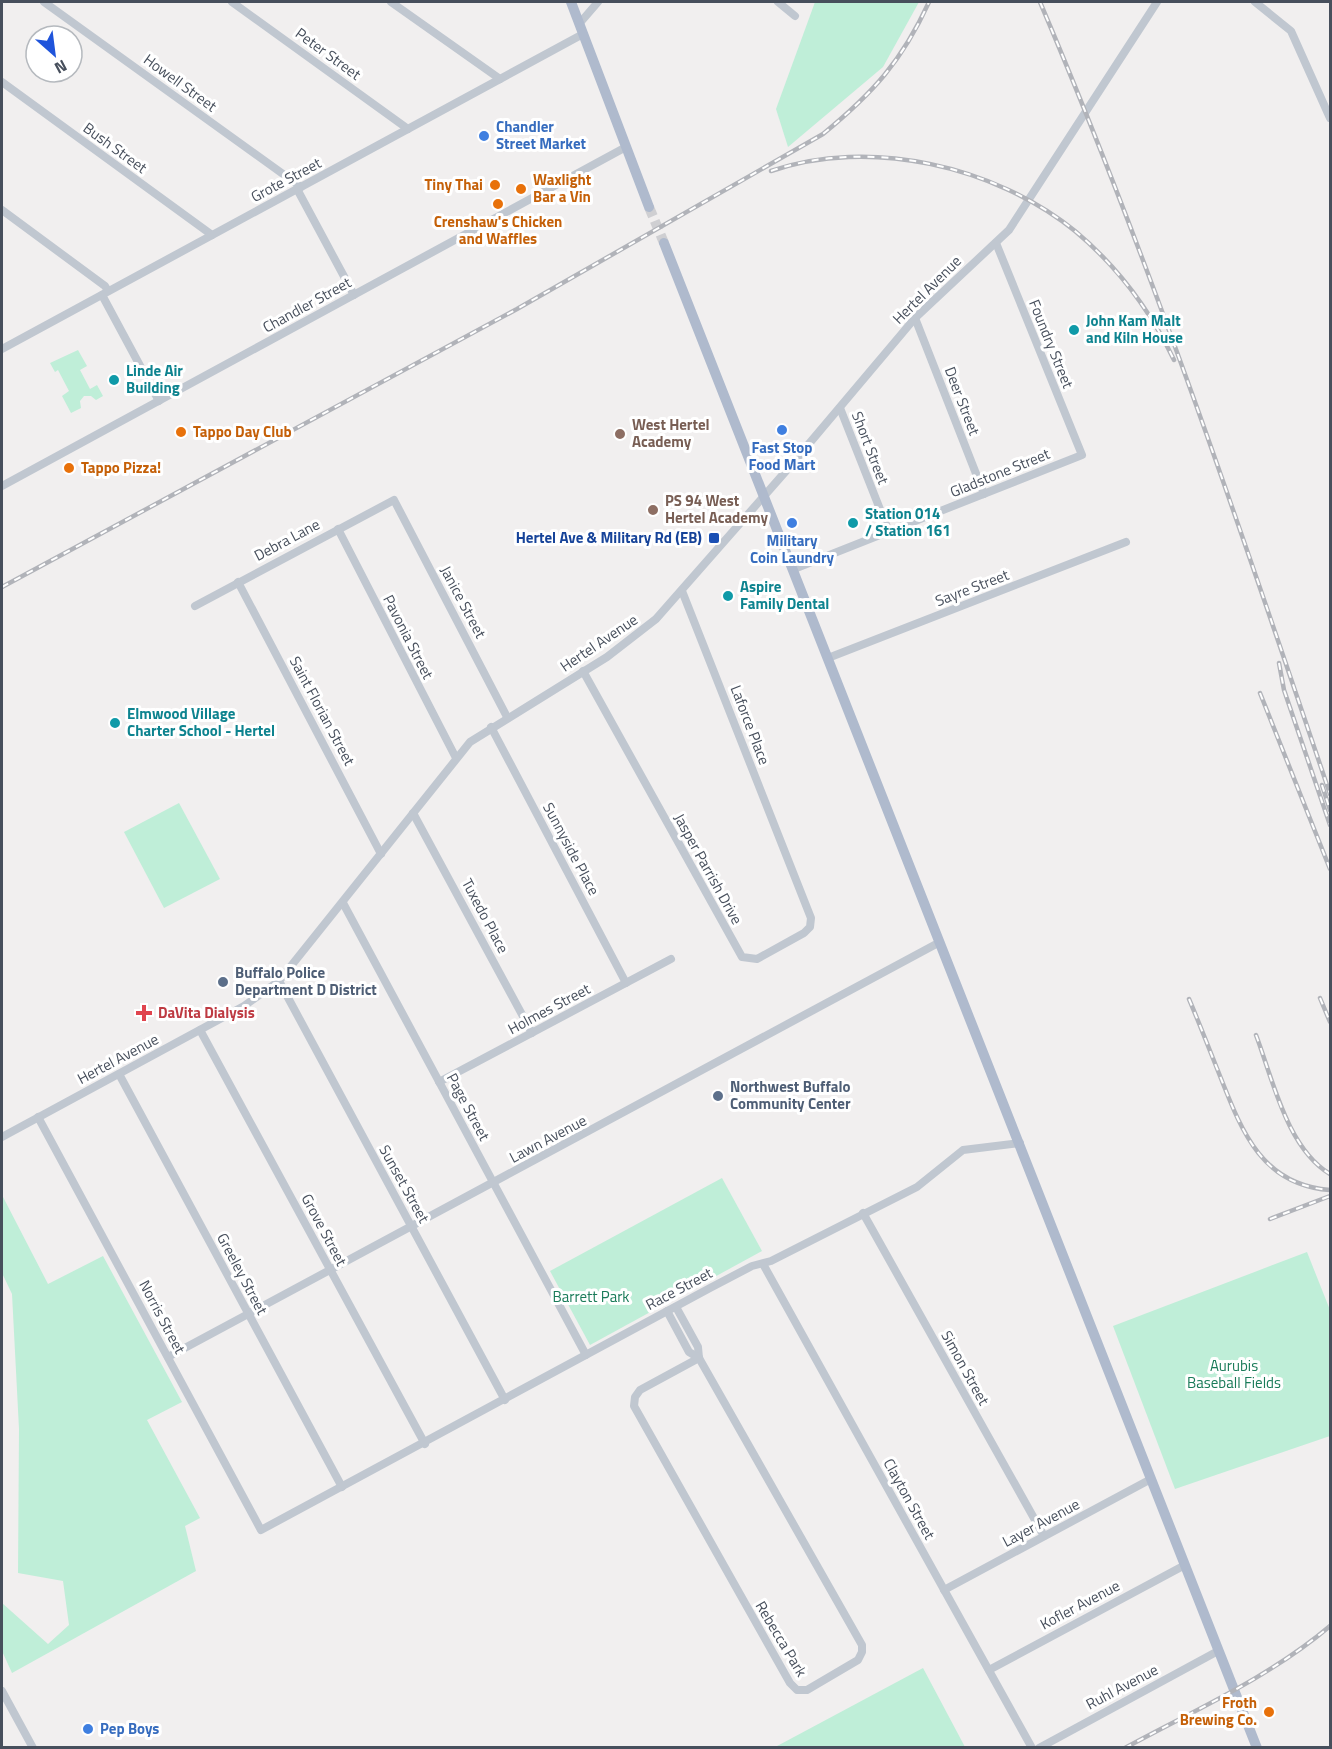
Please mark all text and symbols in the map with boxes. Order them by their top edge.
street label: Peter Street [291,22,367,86]
north arrow [24,24,84,84]
street label: Howell Street [139,48,222,118]
text: N [51,54,72,80]
place label: Chandler Street Market [496,115,587,155]
street label: Bush Street [79,116,153,179]
marker: Chandler Street Market [477,129,491,143]
street label: Grote Street [246,151,326,208]
place label: Waxlight Bar a Vin [533,168,592,208]
place label: Tiny Thai [424,173,483,196]
marker: Tiny Thai [488,178,502,192]
marker: Waxlight Bar a Vin [514,182,528,196]
marker: Crenshaw's Chicken and Waffles [491,197,505,211]
place label: Crenshaw's Chicken and Waffles [434,210,562,250]
street label: Hertel Avenue [887,250,966,329]
street label: Chandler Street [258,270,356,338]
street label: Foundry Street [1023,296,1080,392]
place label: John Kam Malt and Kiln House [1086,309,1183,349]
marker: John Kam Malt and Kiln House [1067,323,1081,337]
place label: Linde Air Building [126,359,183,399]
street label: Deer Street [939,363,986,439]
marker: Linde Air Building [107,373,121,387]
street label: Short Street [846,408,895,488]
place label: West Hertel Academy [632,413,710,453]
place label: Tappo Day Club [193,420,292,443]
marker: Fast Stop Food Mart [775,423,789,437]
marker: Tappo Day Club [174,425,188,439]
marker: West Hertel Academy [613,427,627,441]
place label: Fast Stop Food Mart [749,436,816,476]
street label: Gladstone Street [946,442,1054,503]
place label: Tappo Pizza! [81,456,161,479]
marker: Tappo Pizza! [62,461,76,475]
place label: PS 94 West Hertel Academy [665,489,768,529]
place label: Station 014 / Station 161 [865,502,951,542]
marker: PS 94 West Hertel Academy [646,503,660,517]
street label: Debra Lane [250,513,324,566]
marker: Military Coin Laundry [785,516,799,530]
marker: Station 014 / Station 161 [846,516,860,530]
place label: Hertel Ave & Military Rd (EB) [516,526,702,549]
place label: Military Coin Laundry [750,529,835,569]
marker: Hertel Ave & Military Rd (EB) [707,531,721,545]
street label: Janice Street [435,561,493,643]
street label: Sayre Street [932,563,1013,612]
place label: Aspire Family Dental [740,575,829,615]
marker: Aspire Family Dental [721,589,735,603]
street label: Pavonia Street [377,591,440,684]
street label: Hertel Avenue [555,608,642,677]
street label: Saint Florian Street [284,652,361,770]
street label: Laforce Place [725,682,776,768]
place label: Elmwood Village Charter School - Hertel [127,702,275,742]
marker: Elmwood Village Charter School - Hertel [108,716,122,730]
street label: Sunnyside Place [537,798,606,899]
street label: Jasper Parrish Drive [668,809,749,929]
street label: Tuxedo Place [456,874,515,957]
place label: Buffalo Police Department D District [235,961,377,1001]
marker: Buffalo Police Department D District [216,975,230,989]
street label: Holmes Street [503,977,595,1040]
place label: DaVita Dialysis [158,1001,255,1024]
marker: DaVita Dialysis [135,1004,153,1022]
street label: Hertel Avenue [73,1027,163,1090]
street label: Page Street [441,1069,496,1145]
place label: Northwest Buffalo Community Center [730,1075,851,1115]
marker: Northwest Buffalo Community Center [711,1089,725,1103]
street label: Lawn Avenue [505,1109,590,1169]
street label: Sunset Street [374,1141,436,1228]
street label: Grove Street [296,1190,353,1271]
street label: Greeley Street [211,1229,274,1319]
street label: Race Street [641,1261,717,1316]
street label: Norris Street [133,1276,192,1358]
park label: Barrett Park [552,1285,630,1308]
street label: Simon Street [936,1326,996,1410]
park label: Aurubis Baseball Fields [1187,1354,1281,1394]
street label: Clayton Street [878,1454,942,1544]
street label: Layer Avenue [998,1493,1084,1553]
street label: Kofler Avenue [1036,1574,1124,1635]
street label: Rebecca Park [750,1597,813,1681]
street label: Ruhl Avenue [1082,1658,1162,1715]
place label: Froth Brewing Co. [1180,1691,1257,1731]
marker: Froth Brewing Co. [1262,1705,1276,1719]
place label: Pep Boys [100,1717,159,1740]
marker: Pep Boys [81,1722,95,1736]

